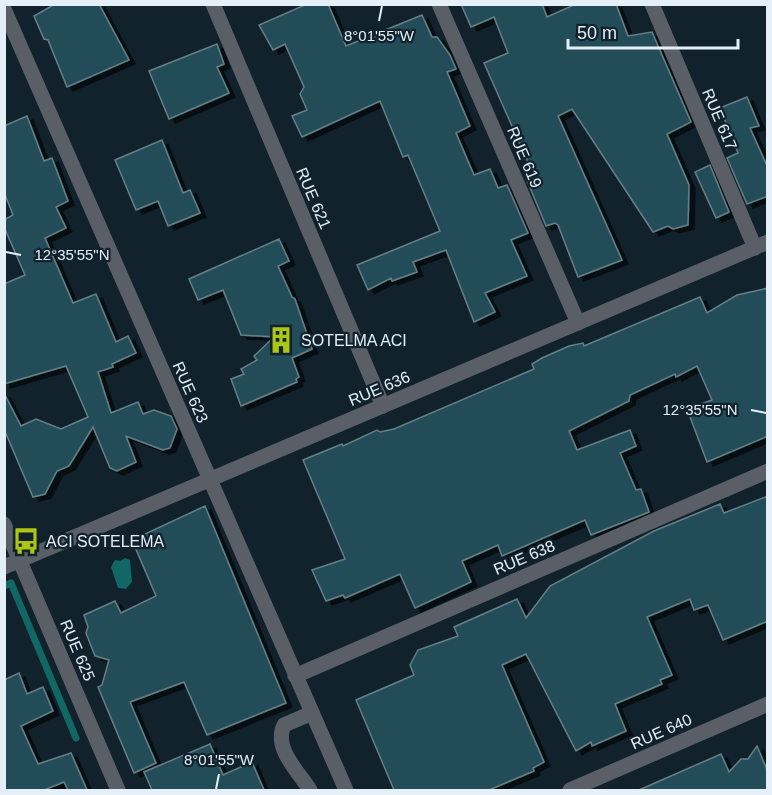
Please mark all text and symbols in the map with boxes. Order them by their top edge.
scale bar [568,12,738,50]
text: 50 m [577,23,617,43]
text: 8°01'55"W [344,27,415,44]
street label: RUE 617 [699,86,740,152]
street label: RUE 619 [504,124,545,190]
street label: RUE 621 [293,165,334,231]
text: 12°35'55"N [34,246,110,263]
building icon: SOTELMA ACI [266,325,296,355]
place label: SOTELMA ACI [301,332,407,349]
street label: RUE 623 [170,359,212,425]
street label: RUE 636 [346,368,412,409]
text: 12°35'55"N [662,401,738,418]
bus stop icon: ACI SOTELEMA [11,526,41,556]
place label: ACI SOTELEMA [46,533,165,550]
street label: RUE 638 [491,537,557,578]
street label: RUE 625 [57,617,98,683]
street label: RUE 640 [628,710,694,752]
text: 8°01'55"W [184,751,255,768]

